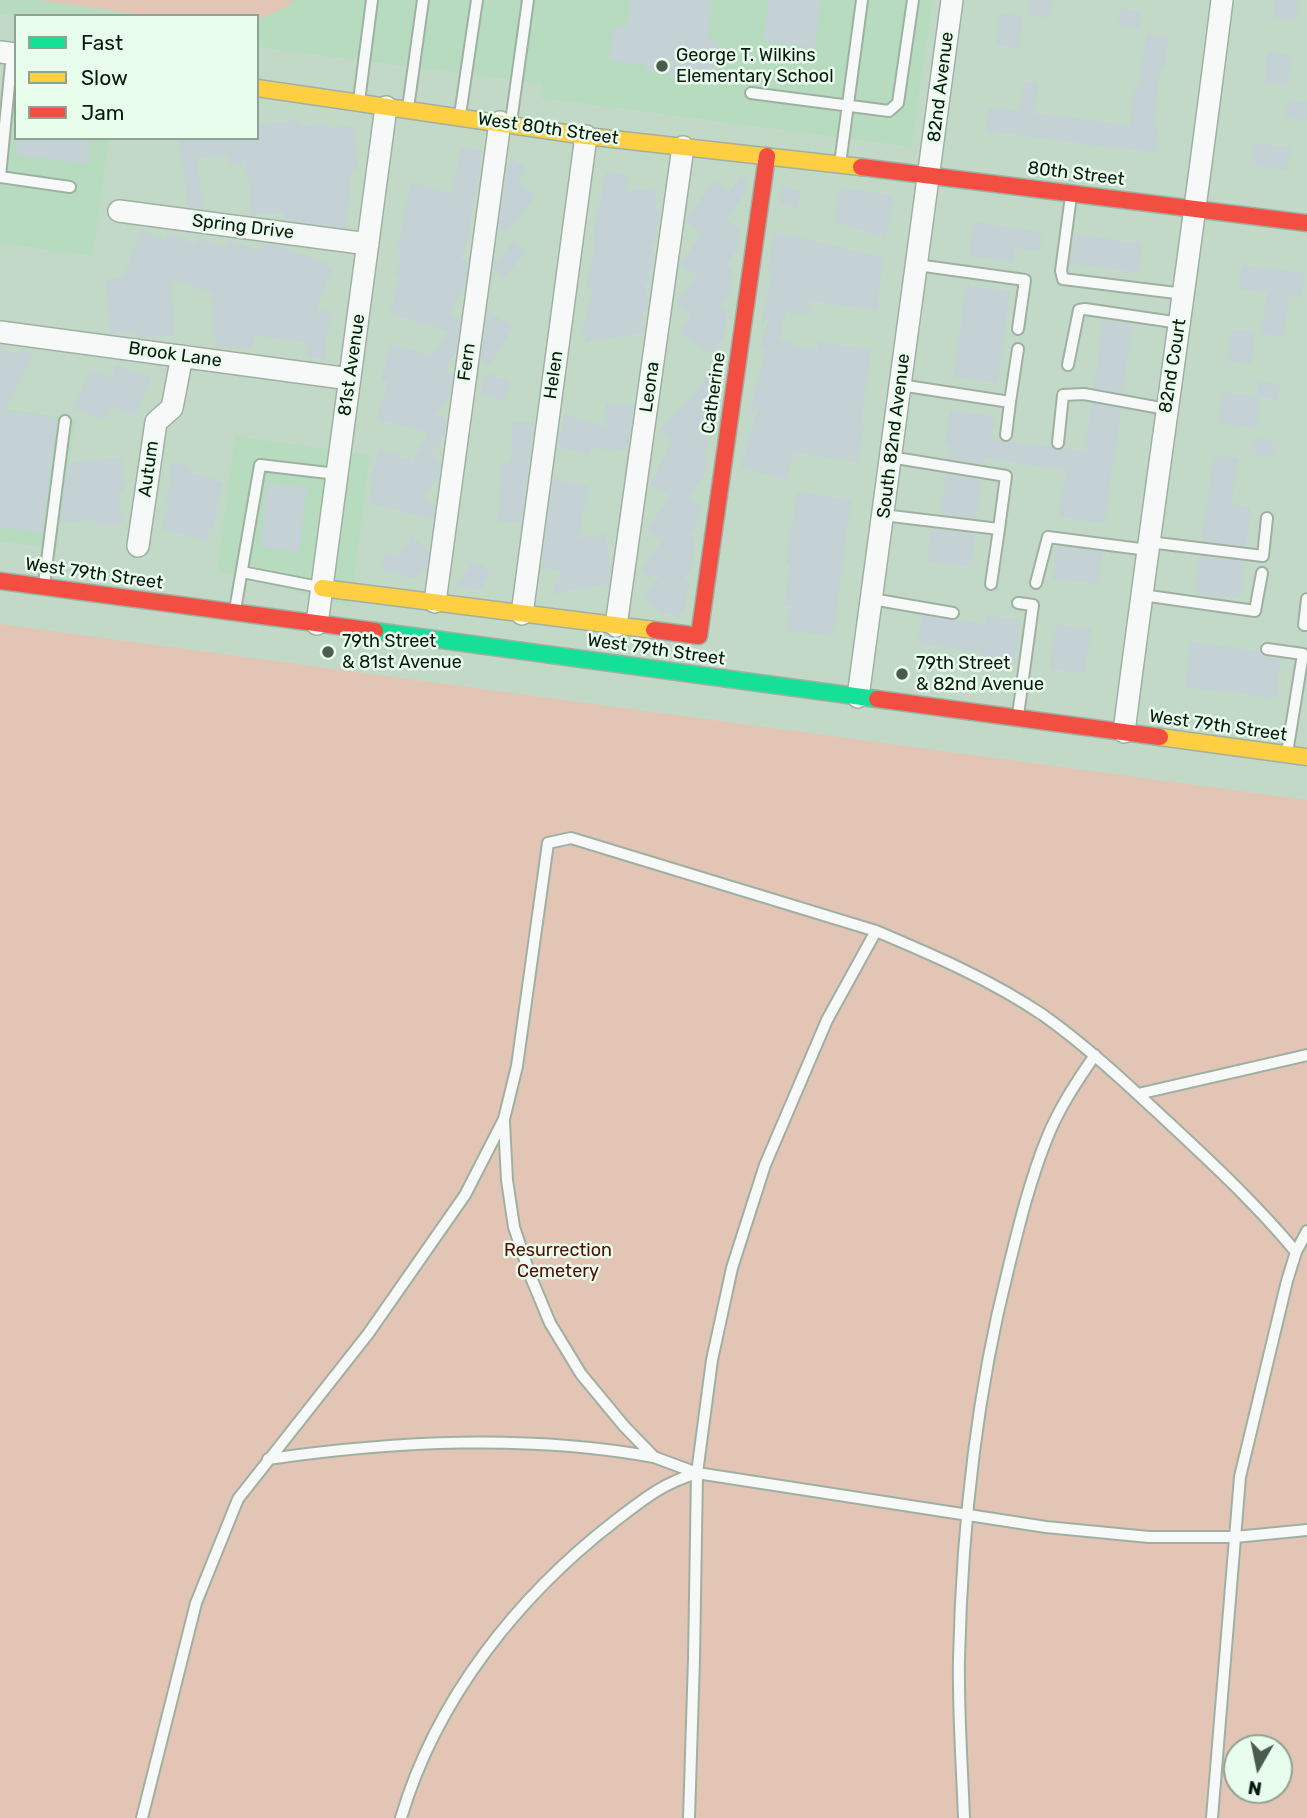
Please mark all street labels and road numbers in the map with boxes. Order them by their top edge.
street label: 82nd Avenue [924,31,958,143]
street label: West 80th Street [476,108,620,150]
street label: 80th Street [1026,157,1126,191]
street label: Spring Drive [191,210,295,244]
street label: 81st Avenue [334,313,370,417]
street label: 82nd Court [1155,317,1191,415]
street label: Brook Lane [127,338,223,372]
street label: Fern [454,342,480,382]
street label: Helen [540,350,568,400]
street label: Catherine [698,351,730,435]
street label: South 82nd Avenue [873,352,915,520]
street label: Leona [636,360,664,414]
street label: Autum [134,439,164,499]
street label: West 79th Street [24,554,164,594]
street label: West 79th Street [586,630,726,670]
street label: West 79th Street [1148,706,1288,746]

